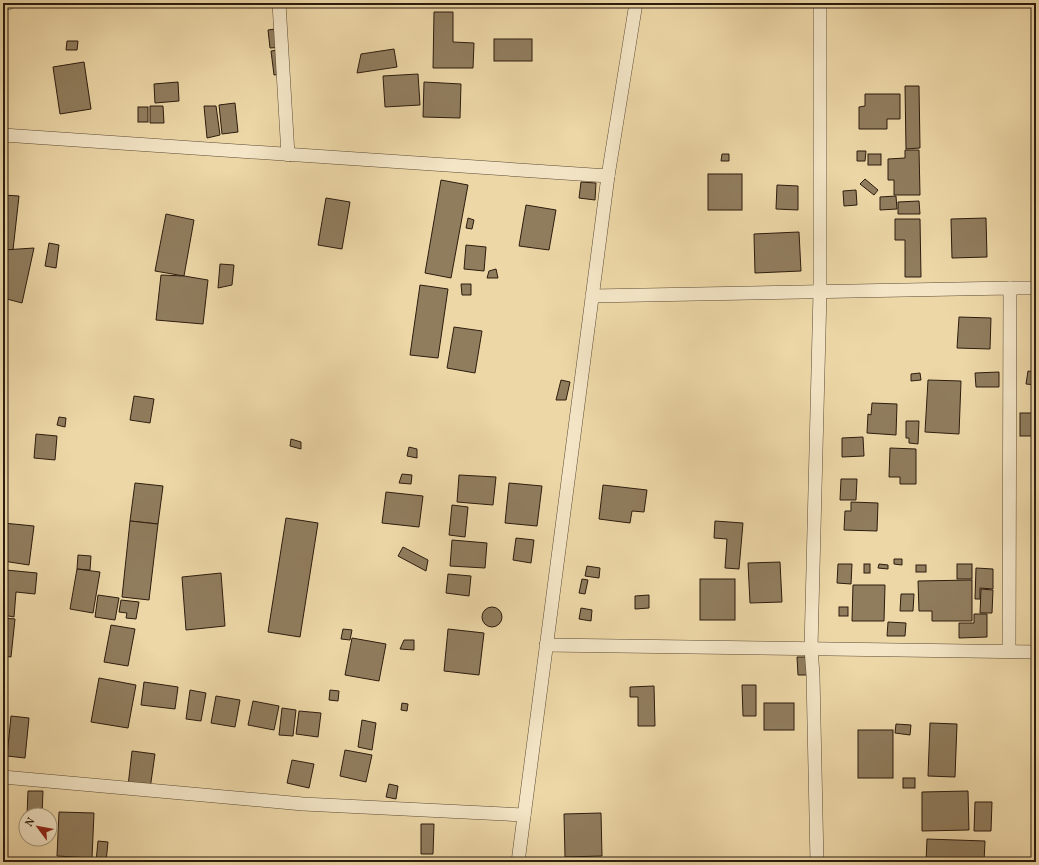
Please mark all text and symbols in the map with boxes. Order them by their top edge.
north arrow [18,807,58,847]
text: N [22,815,39,830]

